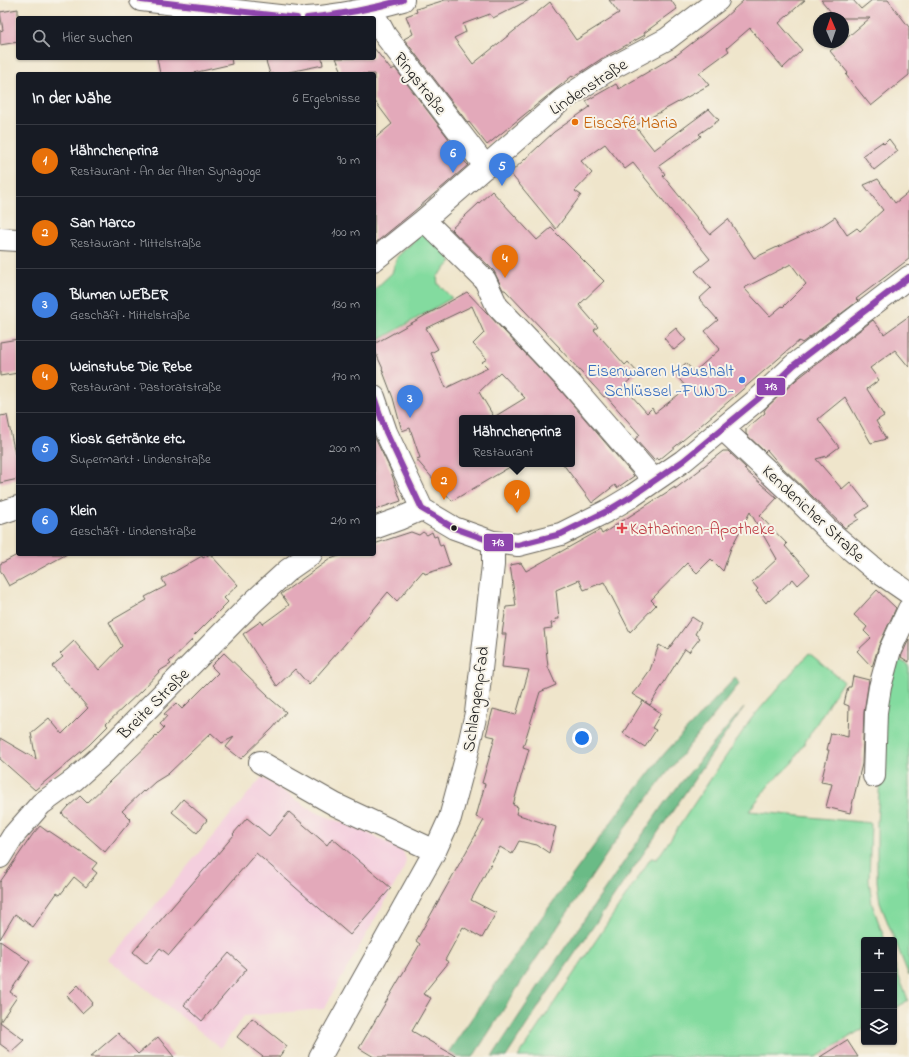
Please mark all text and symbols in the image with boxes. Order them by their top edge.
north arrow [813,12,849,48]
search box [16,16,376,60]
icon: search [30,27,52,49]
text: Hier suchen [62,27,133,49]
street label: Ringstraße [386,47,453,122]
street label: Lindenstraße [545,52,633,122]
text: In der Nähe [32,86,111,111]
text: 6 Ergebnisse [293,89,360,108]
place label: Eiscafé Maria [583,111,678,136]
marker: Eiscafé Maria [570,117,580,127]
text: Hähnchenprinz [70,140,158,162]
pin: 6 [440,140,466,173]
text: 1 [43,151,47,170]
text: 90 m [337,151,360,170]
pin: 5 [489,153,515,186]
text: Restaurant · An der Alten Synagoge [70,162,261,181]
text: San Marco [70,212,135,234]
text: 2 [42,223,48,242]
text: 100 m [331,223,360,242]
text: Restaurant · Mittelstraße [70,234,201,253]
pin: 4 [492,245,518,278]
text: Blumen WEBER [70,284,168,306]
text: 3 [42,295,48,314]
text: 130 m [332,295,360,314]
text: Geschäft · Mittelstraße [70,306,190,325]
text: Weinstube Die Rebe [70,356,192,378]
place label: Eisenwaren Haushalt Schlüssel -FUND- [587,359,734,404]
text: 4 [42,367,48,386]
text: 170 m [332,367,360,386]
marker: Eisenwaren Haushalt Schlüssel -FUND- [737,375,747,385]
line badge: 713 [756,377,786,396]
text: Restaurant · Pastoratstraße [70,378,221,397]
text: 713 [765,379,778,395]
pin: 3 [397,385,423,418]
popup [459,415,575,467]
text: Hähnchenprinz [473,421,561,443]
text: Kiosk Getränke etc. [70,428,185,450]
text: 5 [41,439,49,458]
text: 200 m [329,439,360,458]
text: Restaurant [473,443,533,462]
text: Supermarkt · Lindenstraße [70,450,211,469]
street label: Kendenicher Straße [756,460,870,569]
pin: 2 [431,467,457,500]
pin: 1 [504,480,530,513]
text: Klein [70,500,97,522]
text: 6 [42,511,48,530]
text: 210 m [330,511,360,530]
place label: Katharinen-Apotheke [630,517,775,542]
text: Geschäft · Lindenstraße [70,522,196,541]
unlabelled marker [449,523,459,533]
marker: Katharinen-Apotheke [617,523,627,533]
line badge: 713 [483,533,514,552]
text: 713 [492,535,505,551]
street label: Schlangenpfad [457,644,498,754]
street label: Breite Straße [112,662,196,746]
your location [572,728,592,748]
map controls [861,937,897,1045]
button: + [861,937,897,973]
button: − [861,973,897,1009]
button: layers [861,1009,897,1045]

